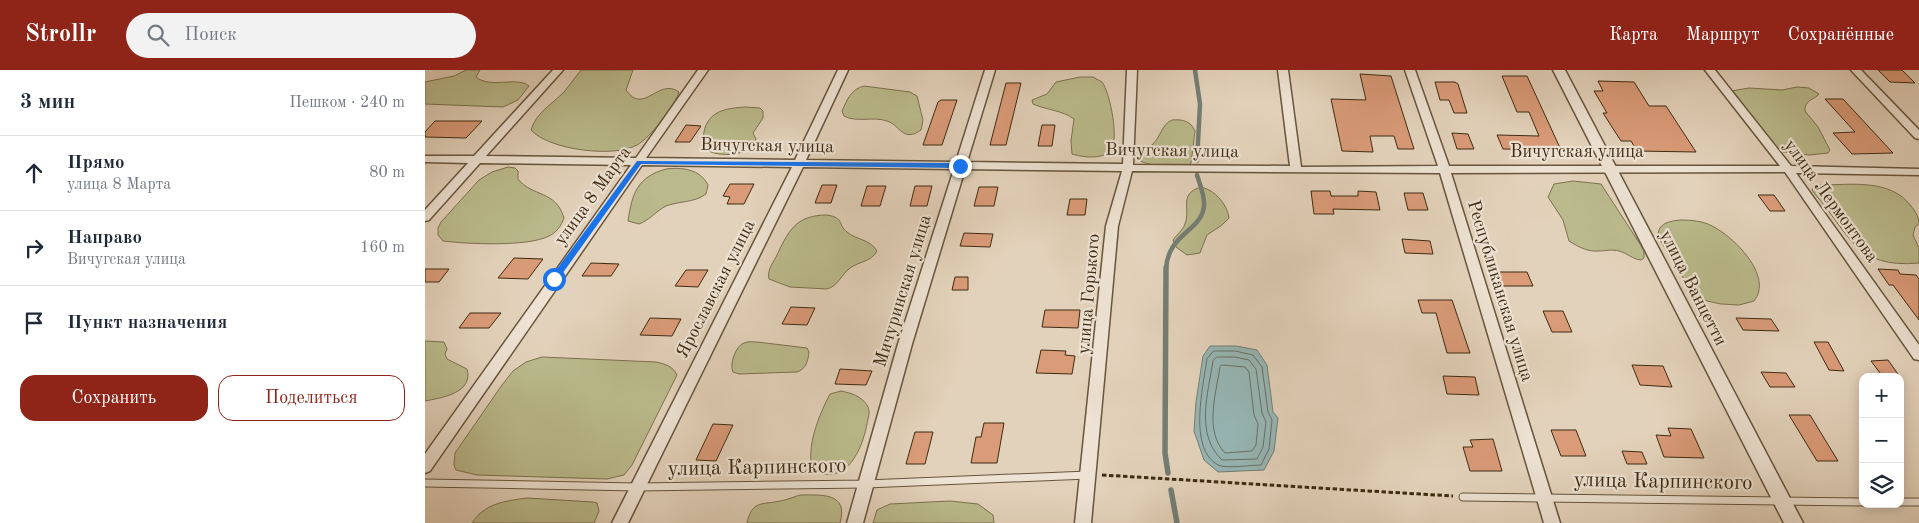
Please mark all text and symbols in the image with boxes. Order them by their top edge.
search box [126,13,476,58]
icon: search [144,21,172,49]
text: Strollr [25,23,96,47]
text: Поиск [184,26,237,45]
text: Карта [1609,26,1658,44]
text: Маршрут [1686,26,1760,44]
text: Сохранённые [1788,26,1894,44]
text: 3 мин [20,92,75,113]
text: Пешком · 240 m [289,95,405,111]
street label: Вичугская улица [700,136,834,156]
street label: улица Лермонтова [1781,136,1881,266]
street label: Вичугская улица [1105,141,1239,161]
street label: улица 8 Марта [551,143,635,249]
street label: Вичугская улица [1510,143,1644,161]
text: Прямо [67,154,125,173]
route end [949,155,972,178]
icon: ahead [20,159,48,187]
text: 80 m [369,165,405,181]
text: улица 8 Марта [67,177,171,193]
street label: Республиканская улица [1464,198,1536,384]
street label: Мичуринская улица [871,213,935,369]
street label: Ярославская улица [673,217,759,361]
street label: улица Ванцетти [1656,227,1730,349]
text: Направо [67,229,142,248]
street label: улица Горького [1075,233,1103,355]
icon: right [20,234,48,262]
text: 160 m [360,240,405,256]
text: Вичугская улица [67,252,186,268]
route start [543,268,566,291]
icon: arrive [20,309,48,337]
text: Пункт назначения [67,314,227,333]
map controls [1859,373,1904,508]
button: + [1859,373,1904,418]
button: Сохранить [20,375,208,421]
button: Поделиться [218,375,405,421]
button: − [1859,418,1904,463]
street label: улица Карпинского [667,456,847,480]
button: layers [1859,463,1904,508]
street label: улица Карпинского [1573,470,1753,494]

